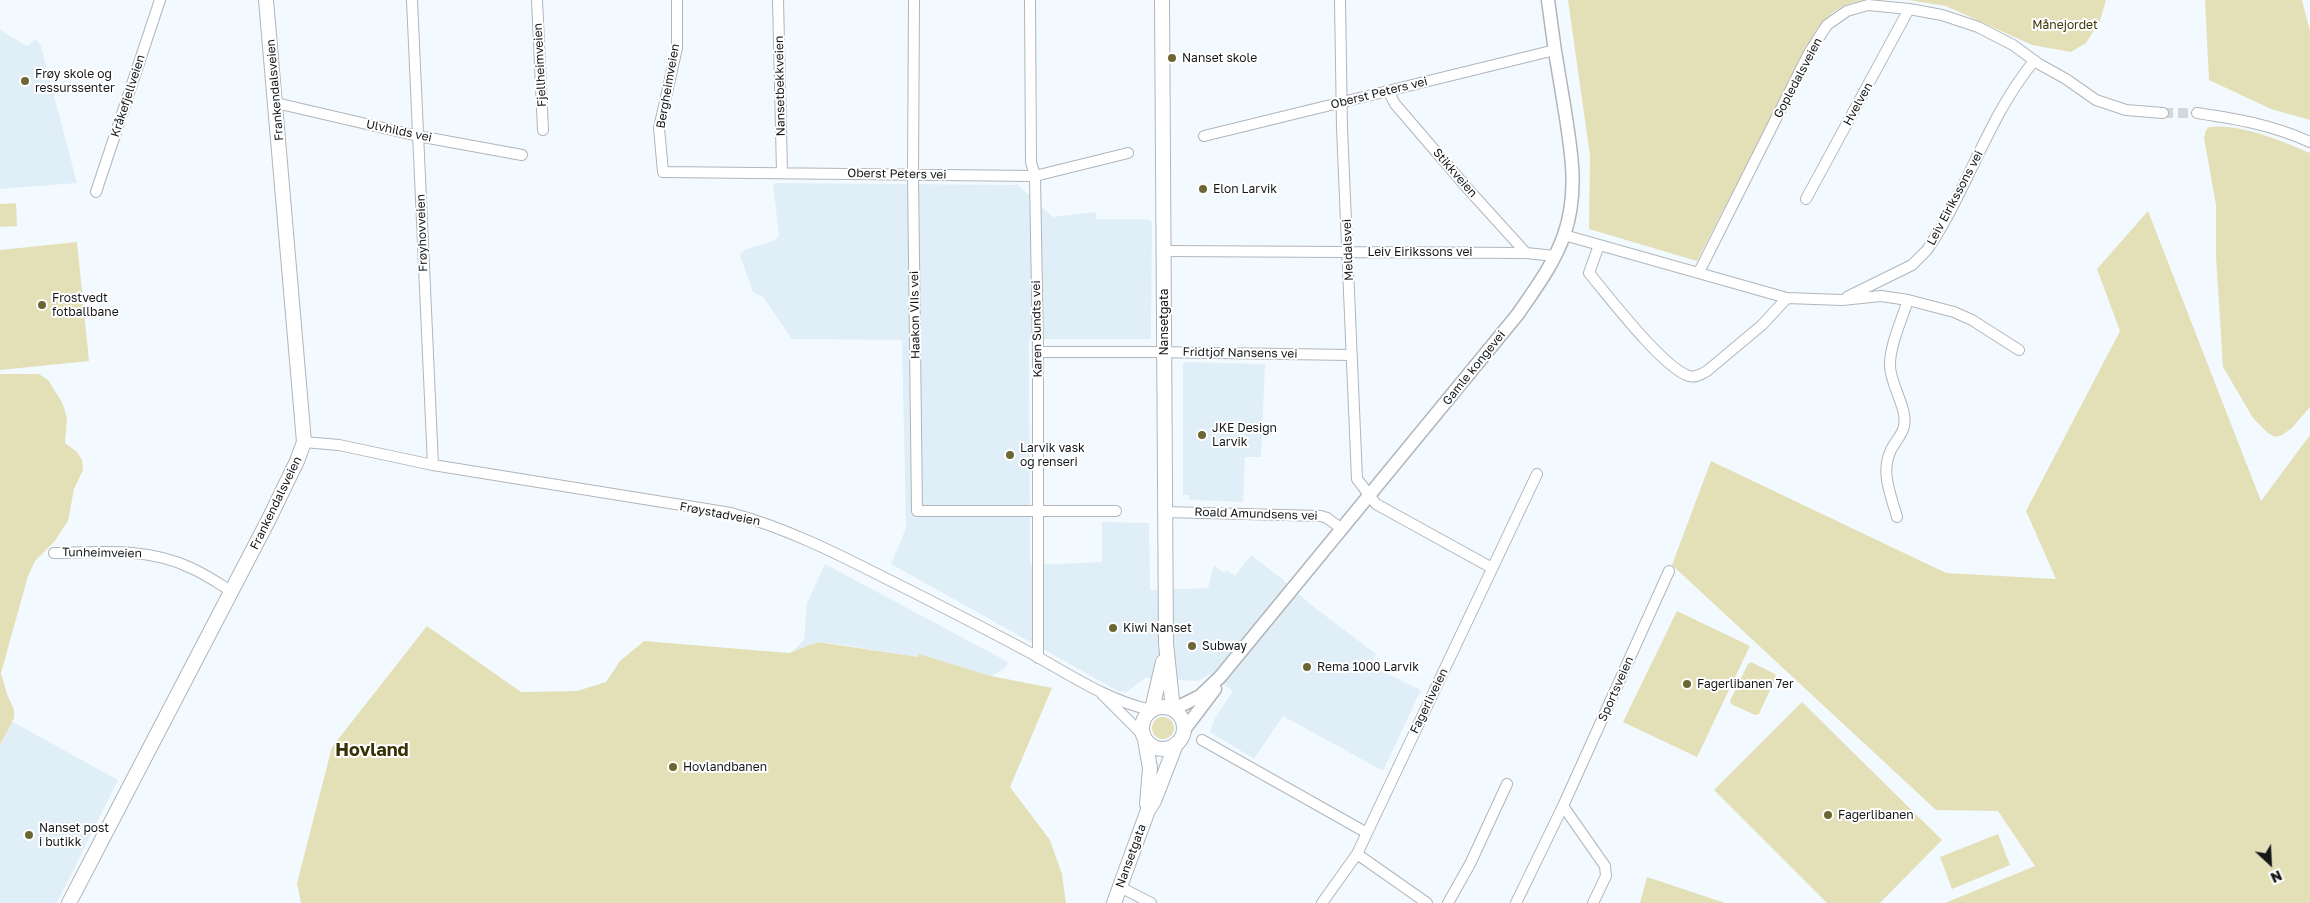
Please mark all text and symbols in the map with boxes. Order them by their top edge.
park label: Månejordet [2032,18,2098,32]
street label: Fjellheimveien [531,23,549,107]
street label: Gopledalsveien [1771,35,1825,121]
street label: Nansetbekkveien [772,36,788,136]
street label: Frankendalsveien [263,39,287,141]
street label: Bergheimveien [653,42,683,130]
place label: Nanset skole [1182,51,1257,65]
marker: Nanset skole [1166,52,1178,64]
street label: Kråkefjellveien [108,53,148,139]
place label: Frøy skole og ressurssenter [35,67,115,95]
street label: Oberst Peters vei [1329,74,1429,112]
marker: Frøy skole og ressurssenter [19,75,31,87]
street label: Hvelven [1840,80,1876,128]
street label: Ulvhilds vei [365,117,433,145]
street label: Stikkveien [1430,146,1480,200]
street label: Leiv Eirikssons vei [1924,148,1986,248]
street label: Oberst Peters vei [847,166,947,182]
place label: Elon Larvik [1213,182,1277,196]
marker: Elon Larvik [1197,183,1209,195]
street label: Frøyhovveien [413,194,431,272]
street label: Meldalsvei [1340,219,1356,281]
street label: Leiv Eirikssons vei [1367,245,1473,259]
street label: Haakon VIIs vei [907,271,923,359]
street label: Karen Sundts vei [1029,280,1045,378]
street label: Nansetgata [1157,288,1171,356]
place label: Frostvedt fotballbane [52,291,119,319]
marker: Frostvedt fotballbane [36,299,48,311]
street label: Gamle kongevei [1440,328,1508,408]
street label: Fridtjof Nansens vei [1182,345,1298,361]
place label: JKE Design Larvik [1212,421,1277,449]
marker: JKE Design Larvik [1196,429,1208,441]
place label: Larvik vask og renseri [1020,441,1085,469]
marker: Larvik vask og renseri [1004,449,1016,461]
street label: Frankendalsveien [247,454,305,552]
street label: Frøystadveien [678,499,762,529]
street label: Roald Amundsens vei [1194,505,1318,523]
street label: Tunheimveien [62,545,142,561]
place label: Kiwi Nanset [1123,621,1192,635]
marker: Kiwi Nanset [1107,622,1119,634]
place label: Subway [1202,639,1247,653]
marker: Subway [1186,640,1198,652]
street label: Sportsveien [1595,654,1637,724]
place label: Rema 1000 Larvik [1317,660,1419,674]
marker: Rema 1000 Larvik [1301,661,1313,673]
street label: Fagerliveien [1407,666,1451,736]
place label: Fagerlibanen 7er [1697,677,1794,691]
marker: Fagerlibanen 7er [1681,678,1693,690]
district label: Hovland [335,739,409,761]
place label: Hovlandbanen [683,760,767,774]
marker: Hovlandbanen [667,761,679,773]
place label: Fagerlibanen [1838,808,1914,822]
marker: Fagerlibanen [1822,809,1834,821]
place label: Nanset post i butikk [39,821,109,849]
street label: Nansetgata [1113,822,1149,890]
marker: Nanset post i butikk [23,829,35,841]
north arrow [2245,838,2295,888]
text: N [2268,867,2285,887]

